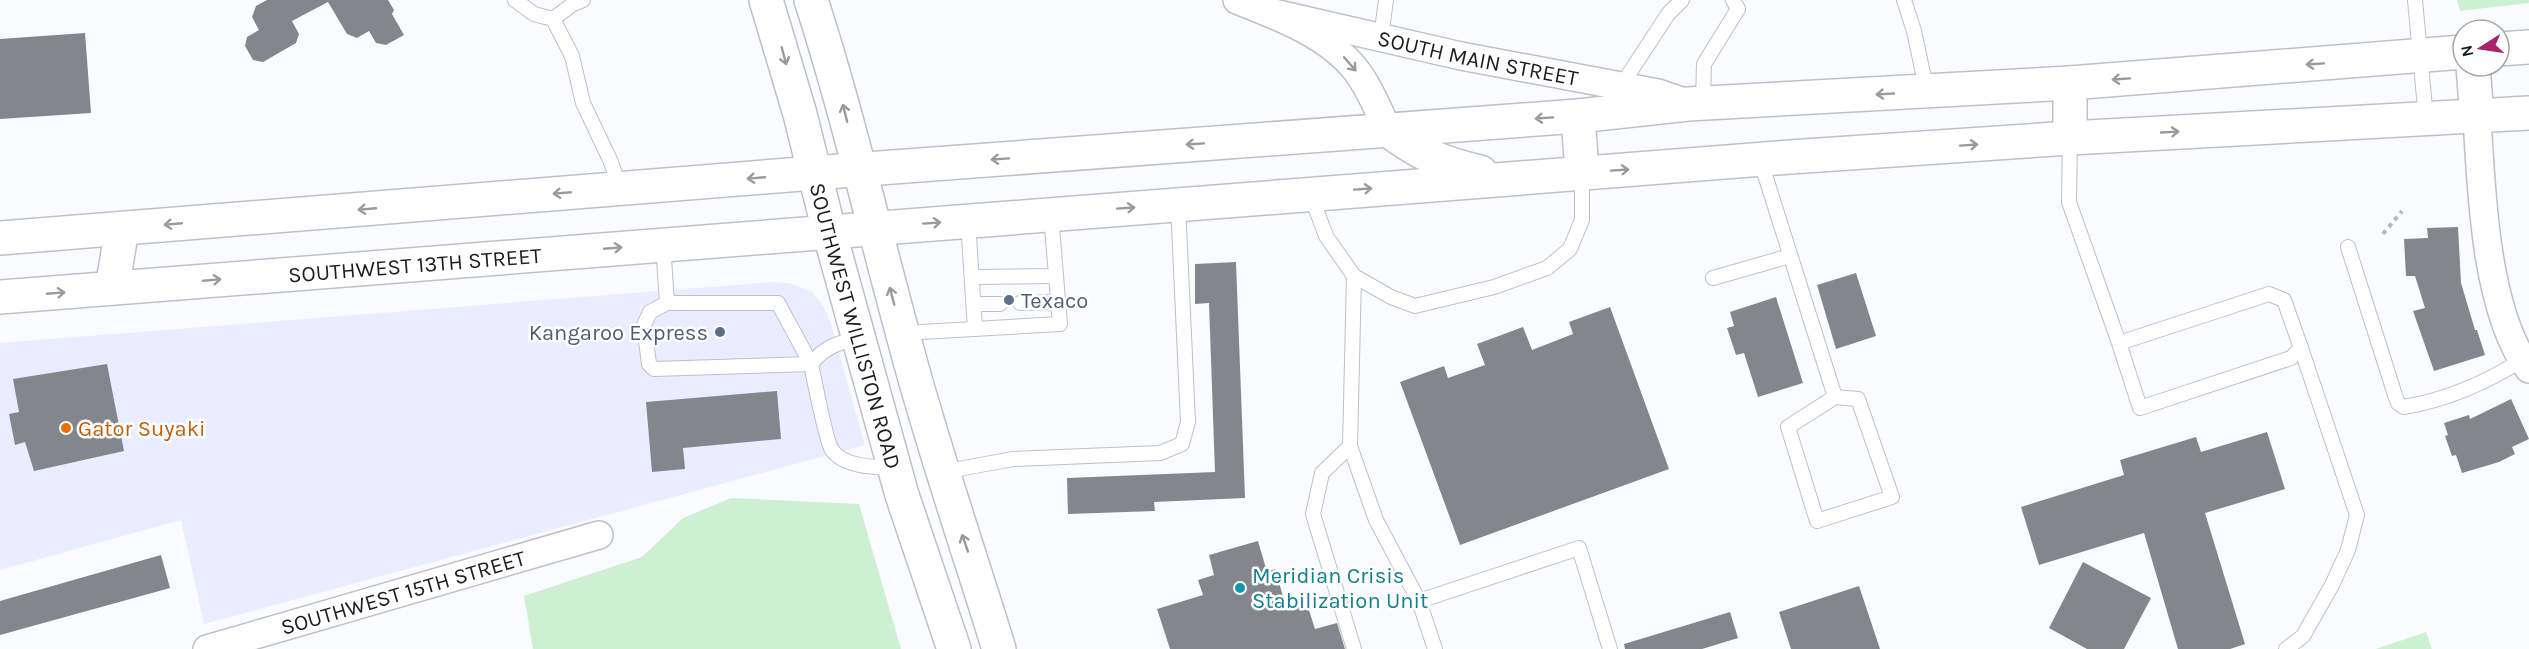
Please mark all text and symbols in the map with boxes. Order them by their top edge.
north arrow [2451,18,2511,78]
street label: SOUTH MAIN STREET [1375,25,1580,92]
text: N [2456,43,2477,59]
one-way arrow [778,46,790,65]
one-way arrow [1343,56,1357,71]
one-way arrow [2306,59,2326,70]
one-way arrow [2112,74,2132,85]
one-way arrow [1875,89,1895,100]
one-way arrow [838,103,850,122]
one-way arrow [1534,113,1554,124]
one-way arrow [2160,127,2180,138]
one-way arrow [1185,139,1205,150]
one-way arrow [1959,140,1978,151]
one-way arrow [991,154,1011,165]
one-way arrow [1610,164,1629,175]
one-way arrow [747,173,766,184]
street label: SOUTHWEST WILLISTON ROAD [804,180,906,472]
one-way arrow [1352,183,1372,194]
one-way arrow [552,188,572,199]
one-way arrow [1116,202,1136,213]
one-way arrow [358,204,378,215]
one-way arrow [922,218,942,229]
one-way arrow [163,219,183,230]
street label: SOUTHWEST 13TH STREET [287,243,542,288]
one-way arrow [603,243,623,254]
one-way arrow [201,274,221,285]
one-way arrow [886,286,897,305]
one-way arrow [45,287,65,298]
place label: Texaco [1021,288,1088,314]
marker: Texaco [1002,293,1016,307]
place label: Kangaroo Express [529,320,708,346]
marker: Kangaroo Express [713,325,727,339]
place label: Gator Suyaki [78,416,206,442]
marker: Gator Suyaki [59,421,73,435]
one-way arrow [958,534,969,553]
street label: SOUTHWEST 15TH STREET [278,545,528,641]
place label: Meridian Crisis Stabilization Unit [1252,563,1428,614]
marker: Meridian Crisis Stabilization Unit [1233,581,1247,595]

